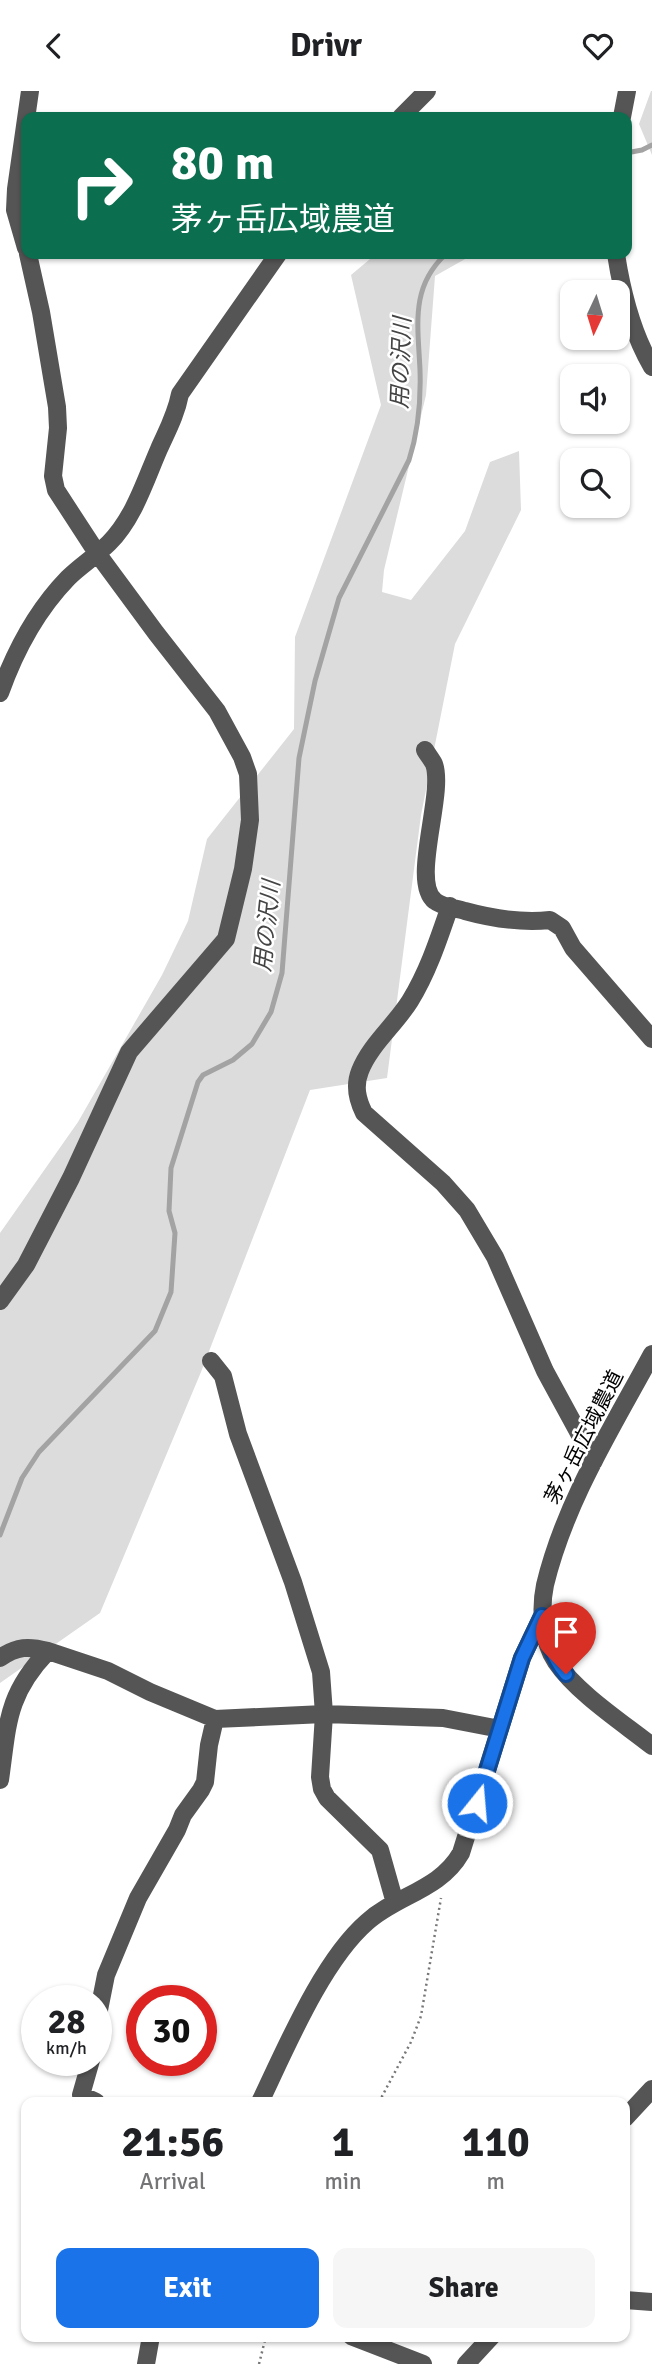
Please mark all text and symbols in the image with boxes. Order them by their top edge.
text: Drivr [290,26,362,65]
icon: back [35,27,73,65]
icon: heart [579,27,617,65]
text: 80 m [171,133,274,193]
icon: right [56,140,147,231]
text: 茅ヶ岳広域農道 [171,200,395,239]
north arrow [560,280,630,350]
map controls [560,280,630,518]
water label: 用の沢川 [385,314,417,409]
button: sound [560,364,630,434]
button: search [560,448,630,518]
water label: 用の沢川 [248,876,287,973]
street label: 茅ヶ岳広域農道 [539,1366,629,1508]
pin [536,1602,596,1674]
icon: arrive [547,1613,585,1651]
position arrow [440,1766,514,1840]
speed limit sign: 30 [126,1985,217,2076]
text: 28 [48,2000,85,2043]
text: km/h [46,2037,87,2059]
text: 21:56 [121,2117,224,2168]
text: 1 [332,2117,354,2168]
text: 110 [462,2117,530,2168]
text: Arrival [140,2167,206,2196]
text: min [324,2167,362,2196]
text: m [487,2167,505,2196]
button: Exit [56,2248,319,2328]
button: Share [333,2248,595,2328]

